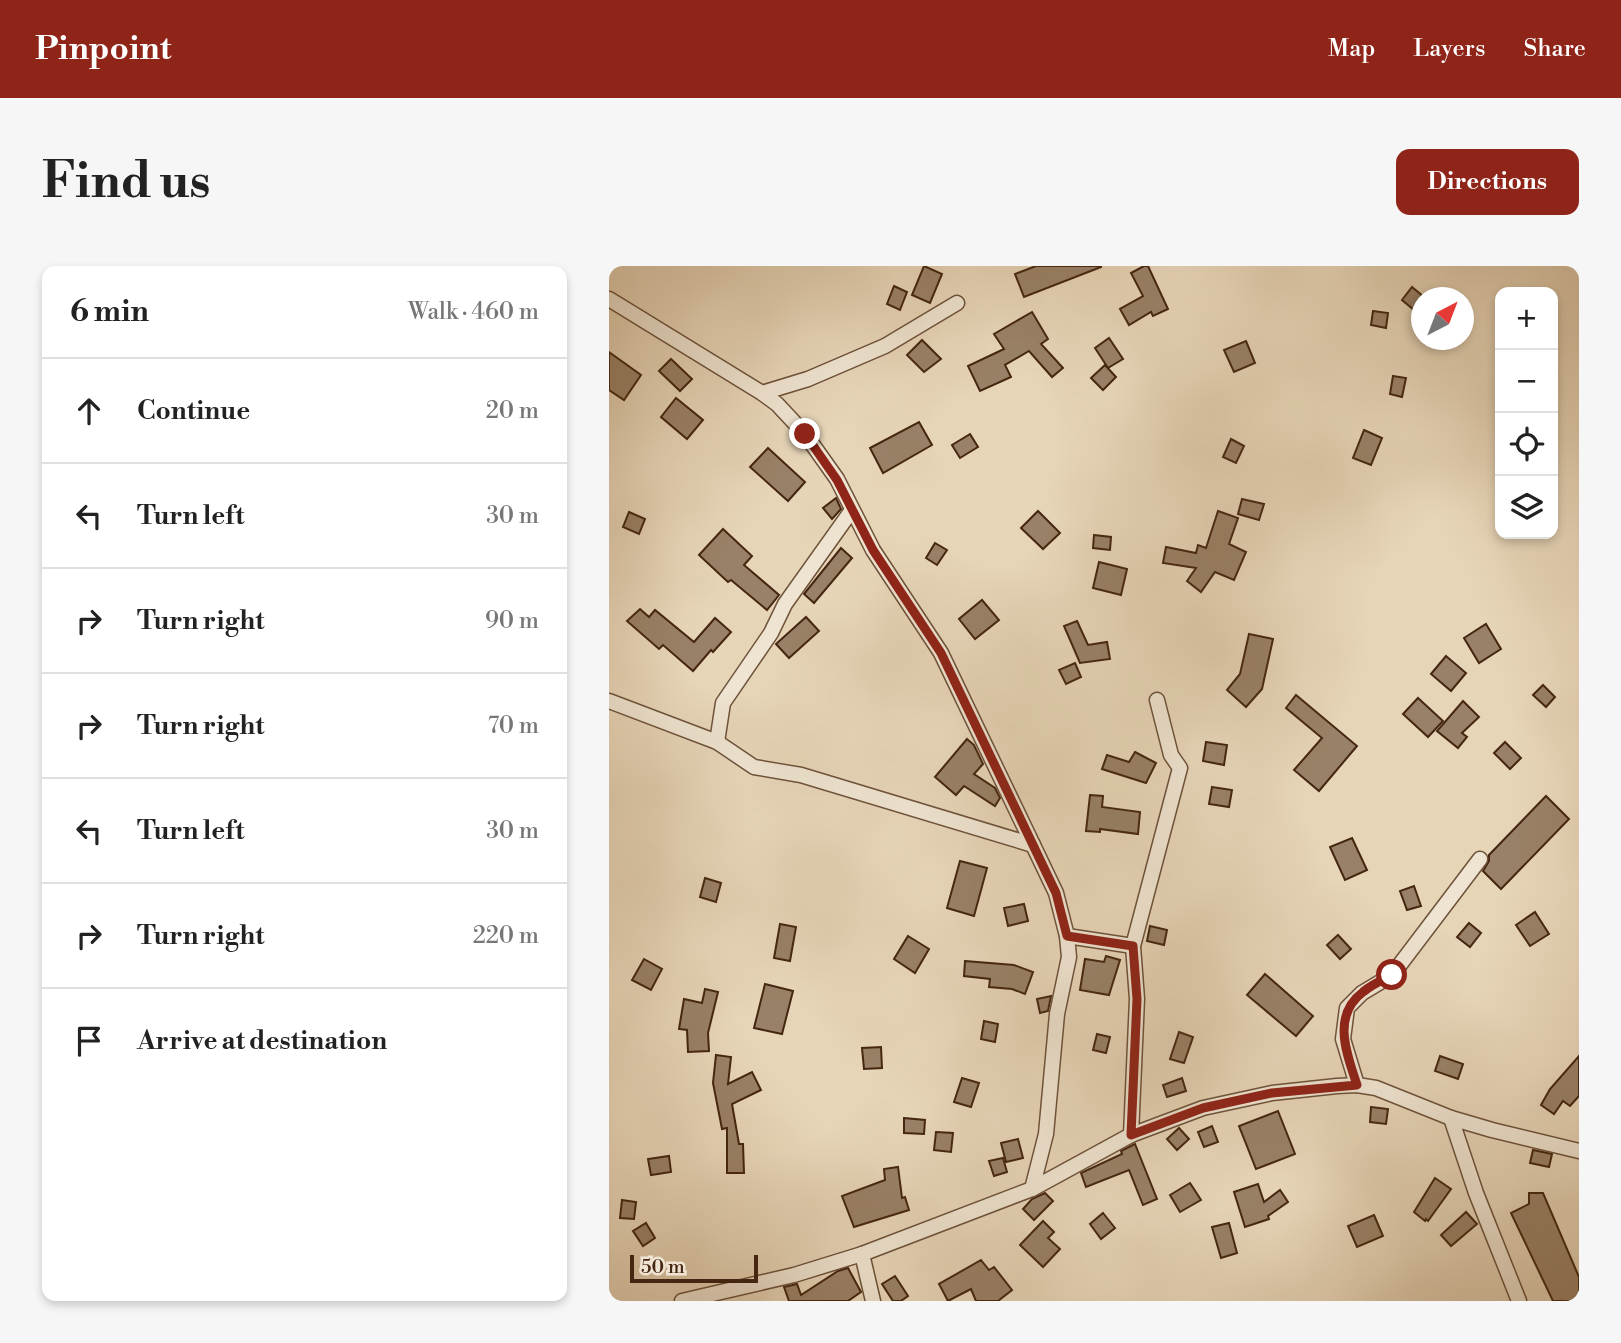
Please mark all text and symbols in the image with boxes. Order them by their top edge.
text: Pinpoint [35,29,172,70]
text: Map [1328,34,1375,64]
text: Layers [1413,34,1485,64]
text: Share [1523,34,1586,64]
button: Directions [1396,149,1579,215]
text: Find us [42,152,211,213]
north arrow [1411,287,1474,350]
map controls [1495,287,1558,539]
button: + [1495,287,1558,350]
text: 6 min [70,293,149,331]
text: Walk · 460 m [408,298,539,326]
button: − [1495,350,1558,413]
icon: ahead [70,392,108,430]
text: Continue [137,395,250,427]
text: 20 m [486,397,539,425]
button: locate [1495,413,1558,476]
route end [789,418,820,449]
button: layers [1495,476,1558,539]
icon: left [70,497,108,535]
text: Turn left [137,500,245,532]
text: 30 m [486,502,539,530]
icon: right [70,602,108,640]
text: Turn right [137,605,265,637]
text: 90 m [485,607,539,635]
icon: right [70,707,108,745]
text: Turn right [137,710,265,742]
text: 70 m [488,712,539,740]
icon: left [70,812,108,850]
text: Turn left [137,815,245,847]
text: 30 m [486,817,539,845]
icon: right [70,917,108,955]
text: Turn right [137,920,265,952]
text: 220 m [473,922,539,950]
route start [1376,959,1407,990]
icon: arrive [70,1022,108,1060]
text: Arrive at destination [137,1025,387,1057]
scale bar [630,1252,758,1284]
text: 50 m [641,1255,685,1279]

